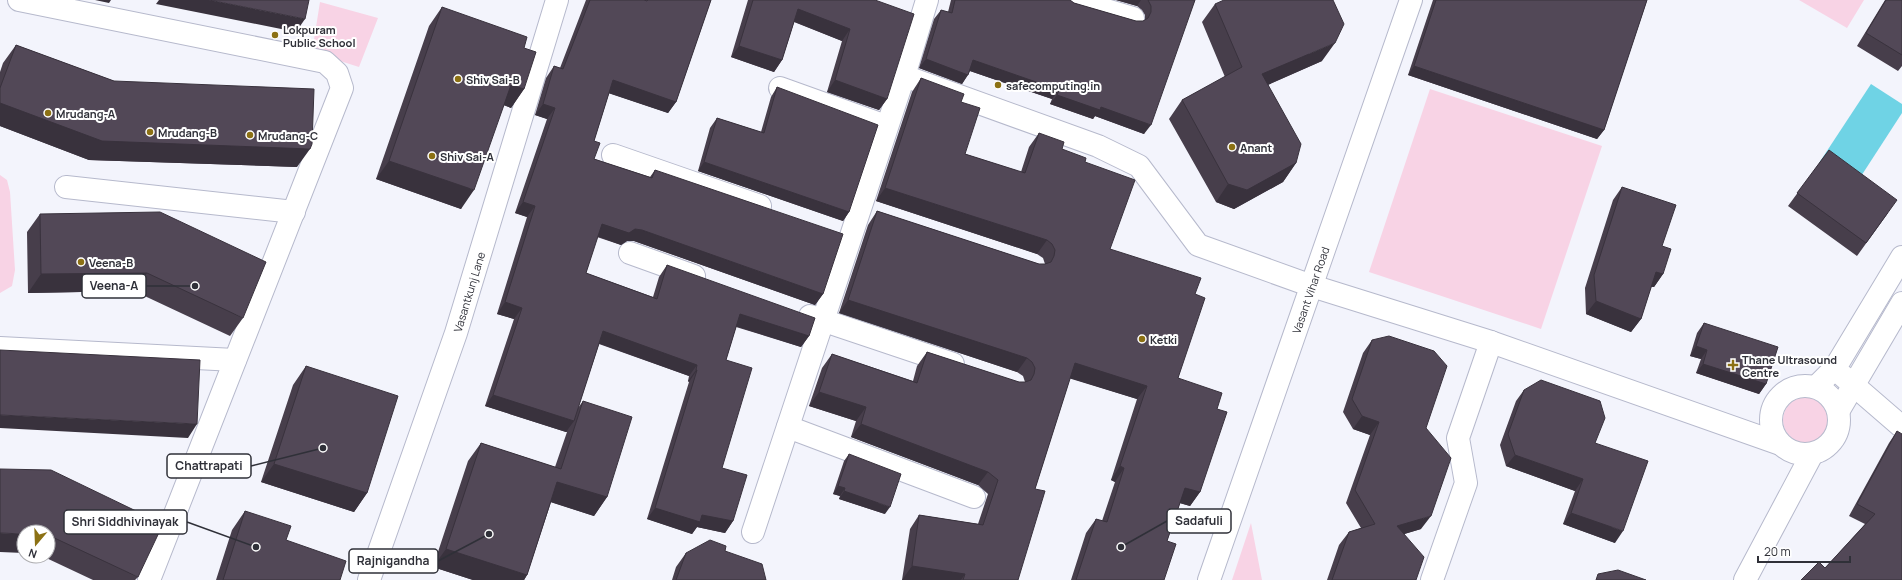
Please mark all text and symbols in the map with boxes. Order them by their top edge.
place label: Lokpuram Public School [283,22,356,50]
marker: Lokpuram Public School [270,30,280,40]
place label: Shiv Sai-B [466,72,520,87]
marker: Shiv Sai-B [453,74,463,84]
place label: safecomputing.in [1006,78,1100,93]
marker: safecomputing.in [993,80,1003,90]
place label: Mrudang-A [56,106,116,121]
marker: Mrudang-A [43,108,53,118]
place label: Mrudang-B [158,125,217,140]
marker: Mrudang-B [145,127,155,137]
place label: Mrudang-C [258,128,318,143]
marker: Mrudang-C [245,130,255,140]
place label: Anant [1240,140,1272,155]
marker: Anant [1227,142,1237,152]
place label: Shiv Sai-A [440,149,495,164]
marker: Shiv Sai-A [427,151,437,161]
street label: Vasant Vihar Road [1288,245,1332,336]
street label: Vasantkunj Lane [449,249,488,334]
place label: Veena-B [89,255,133,270]
marker: Veena-B [76,257,86,267]
callout: Veena-A [82,274,146,298]
text: Veena-A [90,277,138,294]
place label: Ketki [1150,332,1177,347]
marker: Ketki [1137,334,1147,344]
place label: Thane Ultrasound Centre [1742,352,1837,380]
marker: Thane Ultrasound Centre [1727,359,1739,371]
callout: Chattrapati [167,454,251,478]
text: Chattrapati [175,457,243,474]
callout: Sadafuli [1167,509,1231,533]
callout: Shri Siddhivinayak [64,510,187,534]
text: Sadafuli [1175,512,1223,529]
text: Shri Siddhivinayak [72,513,179,530]
north arrow [16,524,56,564]
scale bar [1758,538,1850,564]
text: 20 m [1764,543,1791,560]
text: N [26,546,39,562]
callout: Rajnigandha [349,549,438,573]
text: Rajnigandha [357,552,429,569]

